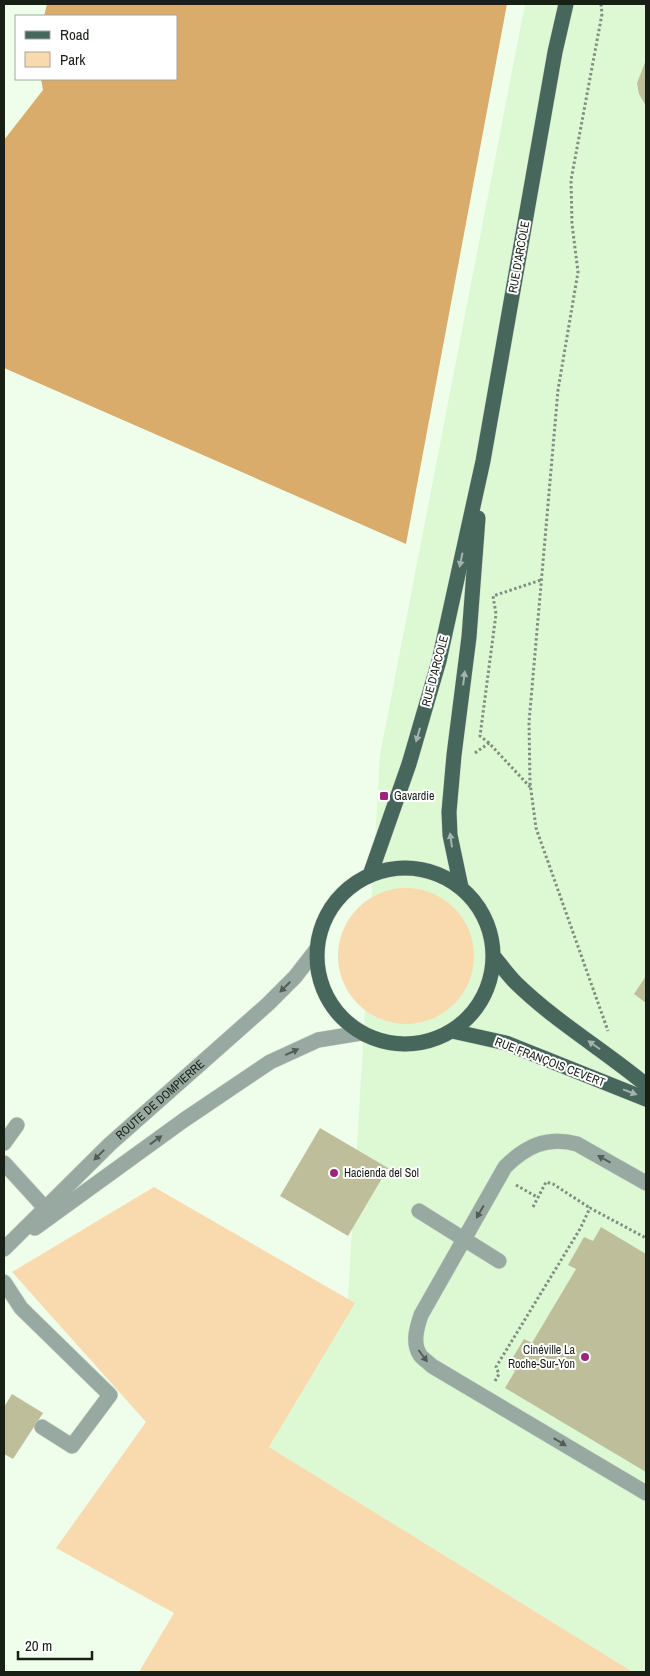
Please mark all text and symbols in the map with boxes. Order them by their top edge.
legend [15,15,178,80]
text: Road [60,24,89,45]
text: Park [60,49,86,70]
street label: RUE D'ARCOLE [505,220,533,294]
one-way arrow [457,553,465,568]
street label: RUE D'ARCOLE [418,634,452,708]
one-way arrow [460,670,468,686]
one-way arrow [413,727,421,742]
place label: Gavardie [394,788,434,804]
marker: Gavardie [378,790,390,802]
one-way arrow [447,832,455,848]
one-way arrow [279,981,291,993]
street label: RUE FRANÇOIS CEVERT [493,1034,607,1090]
one-way arrow [587,1040,601,1050]
one-way arrow [285,1047,299,1055]
street label: ROUTE DE DOMPIERRE [112,1056,208,1143]
one-way arrow [623,1089,637,1097]
one-way arrow [149,1135,163,1145]
one-way arrow [93,1148,105,1160]
one-way arrow [597,1155,610,1164]
place label: Hacienda del Sol [344,1165,419,1181]
marker: Hacienda del Sol [328,1167,340,1179]
one-way arrow [475,1206,484,1219]
place label: Cinéville La Roche-Sur-Yon [508,1342,576,1372]
one-way arrow [418,1349,429,1362]
marker: Cinéville La Roche-Sur-Yon [579,1351,591,1363]
one-way arrow [554,1437,567,1446]
scale bar [18,1628,91,1660]
text: 20 m [25,1635,52,1656]

